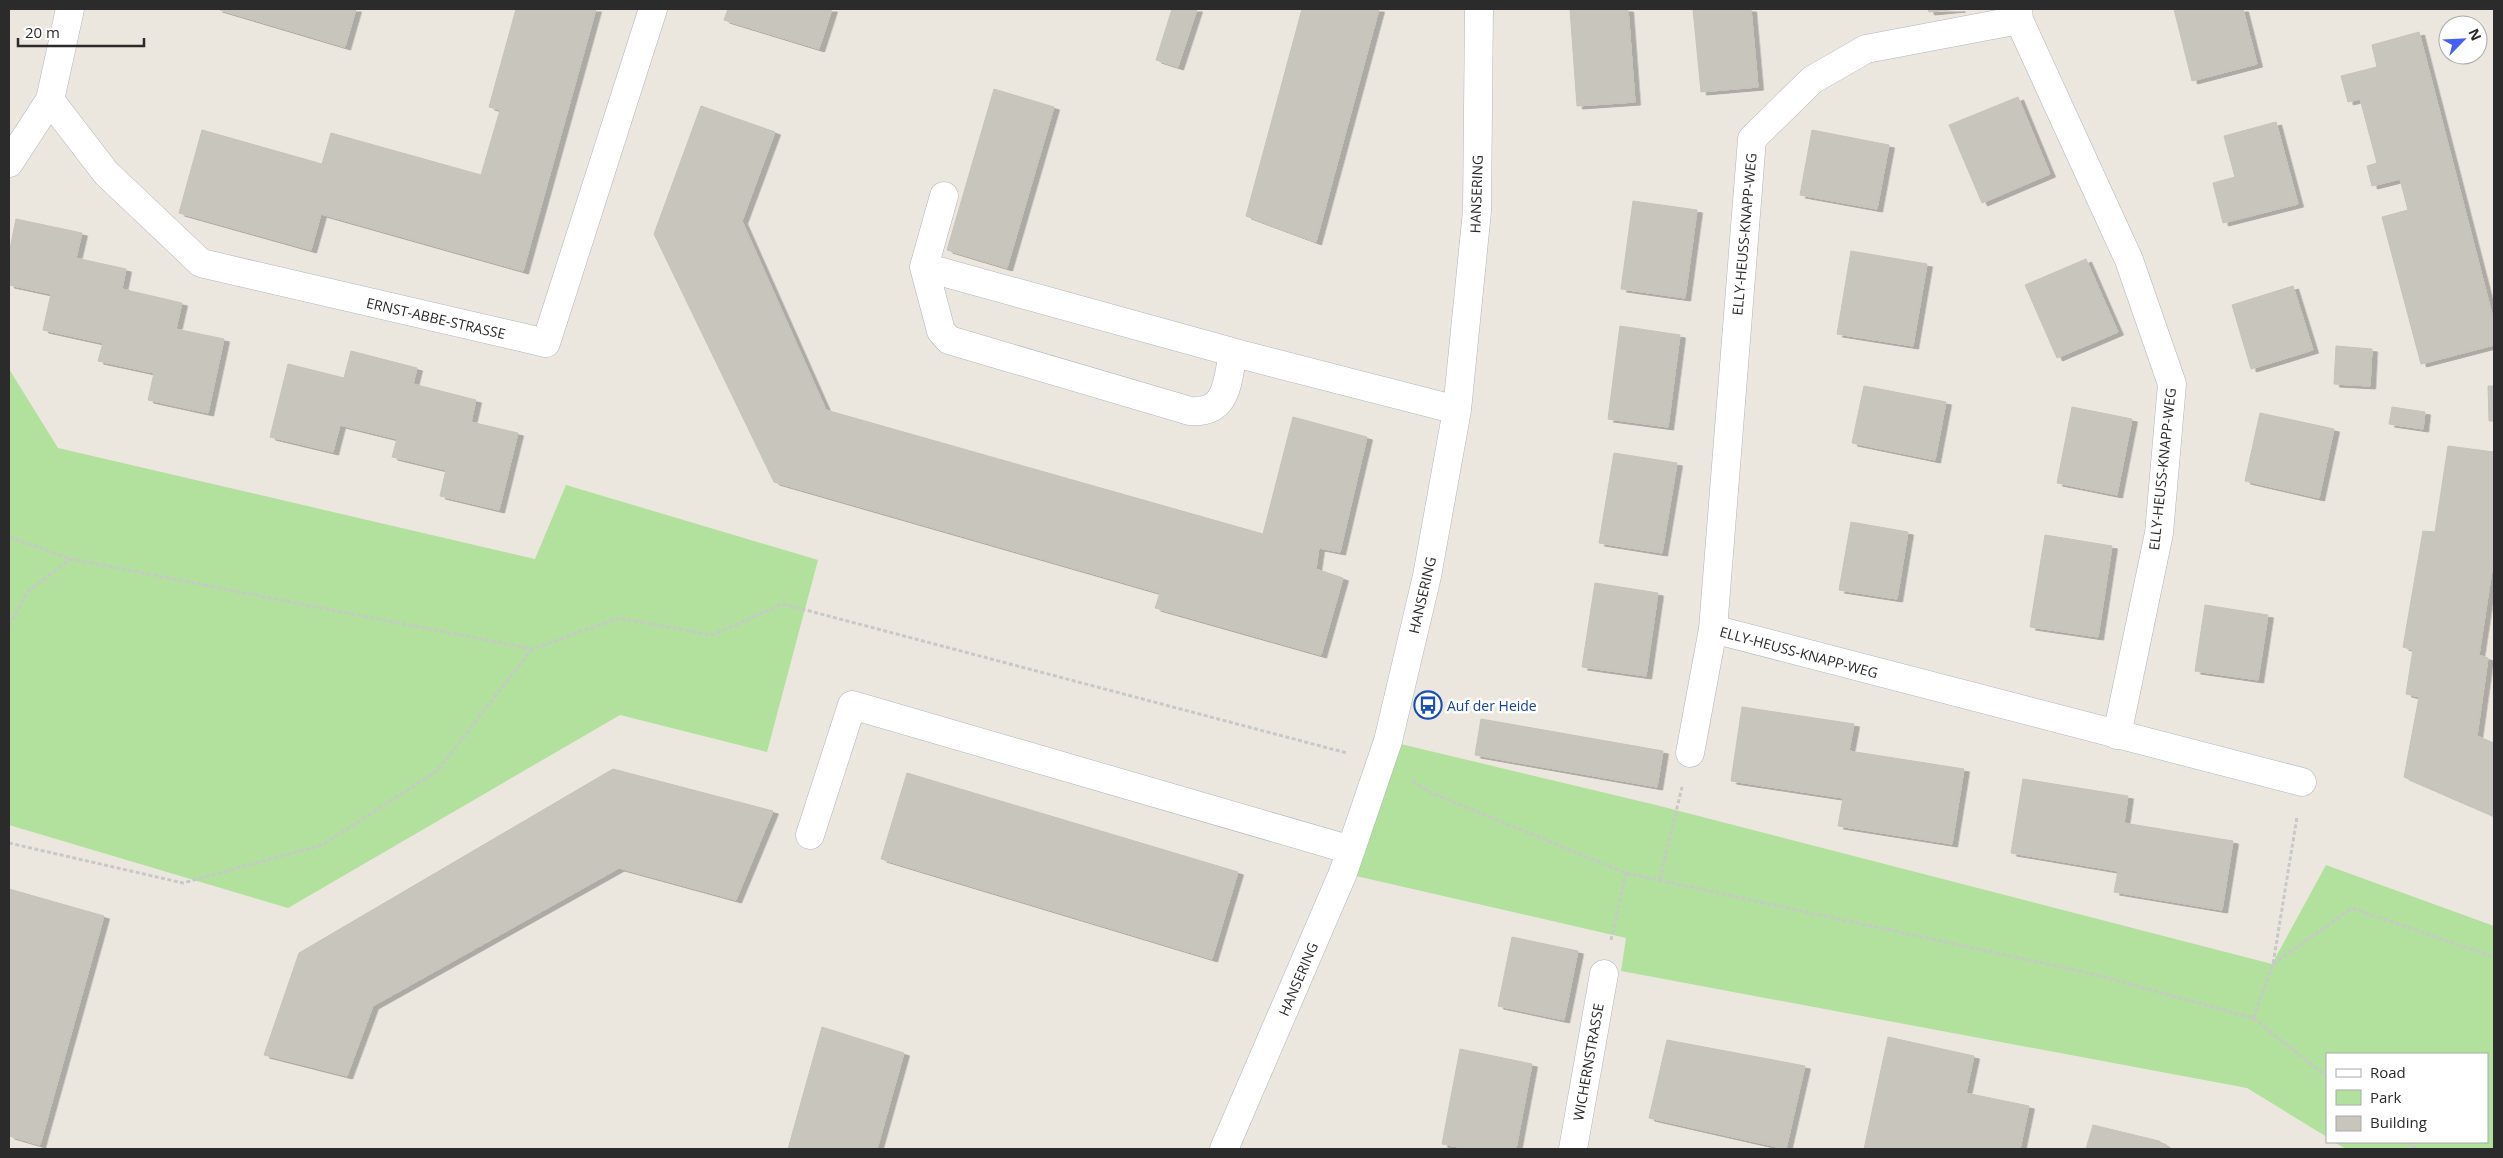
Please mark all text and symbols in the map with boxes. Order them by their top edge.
scale bar [18,15,144,47]
north arrow [2438,15,2488,65]
text: 20 m [25,22,60,42]
text: N [2464,25,2486,44]
street label: ELLY-HEUSS-KNAPP-WEG [1727,152,1761,316]
street label: HANSERING [1465,154,1487,234]
street label: ERNST-ABBE-STRASSE [365,293,507,343]
street label: ELLY-HEUSS-KNAPP-WEG [2144,387,2180,551]
street label: HANSERING [1404,555,1440,635]
street label: ELLY-HEUSS-KNAPP-WEG [1718,622,1880,682]
bus stop icon: Auf der Heide [1413,690,1443,720]
place label: Auf der Heide [1447,696,1537,715]
street label: HANSERING [1274,939,1322,1019]
street label: WICHERNSTRASSE [1568,1002,1608,1122]
legend [2326,1053,2488,1143]
text: Road [2370,1062,2406,1082]
text: Park [2370,1087,2401,1107]
text: Building [2370,1112,2427,1132]

